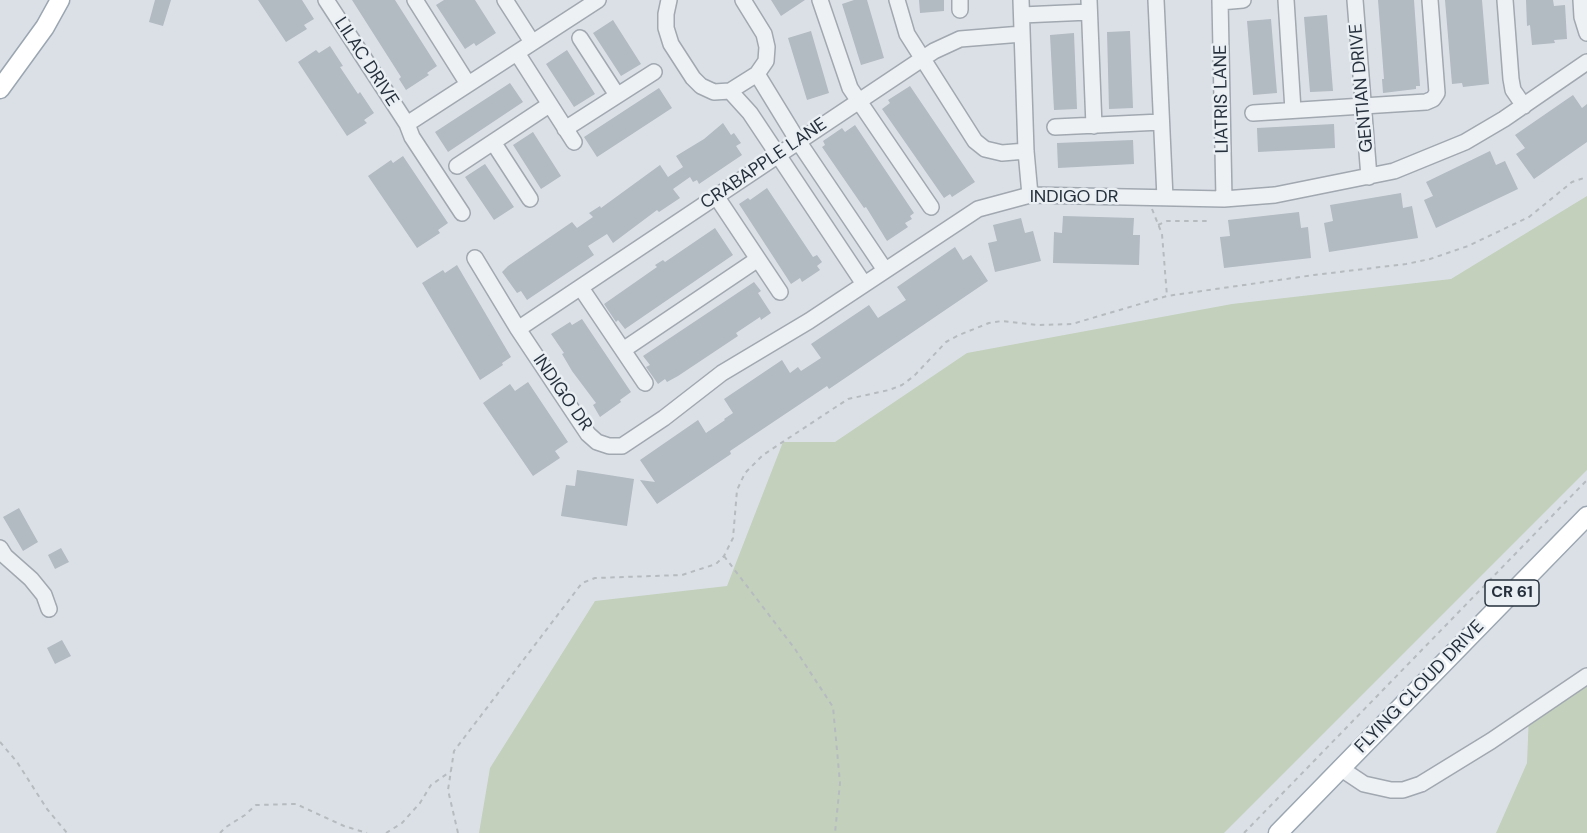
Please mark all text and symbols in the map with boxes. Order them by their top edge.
street label: LILAC DRIVE [329,14,403,110]
street label: GENTIAN DRIVE [1346,23,1378,153]
street label: LIATRIS LANE [1210,45,1234,153]
street label: CRABAPPLE LANE [697,114,831,214]
street label: INDIGO DR [1030,186,1118,208]
street label: INDIGO DR [528,350,596,436]
road number: CR 61 [1485,580,1539,606]
street label: FLYING CLOUD DRIVE [1351,616,1489,758]

